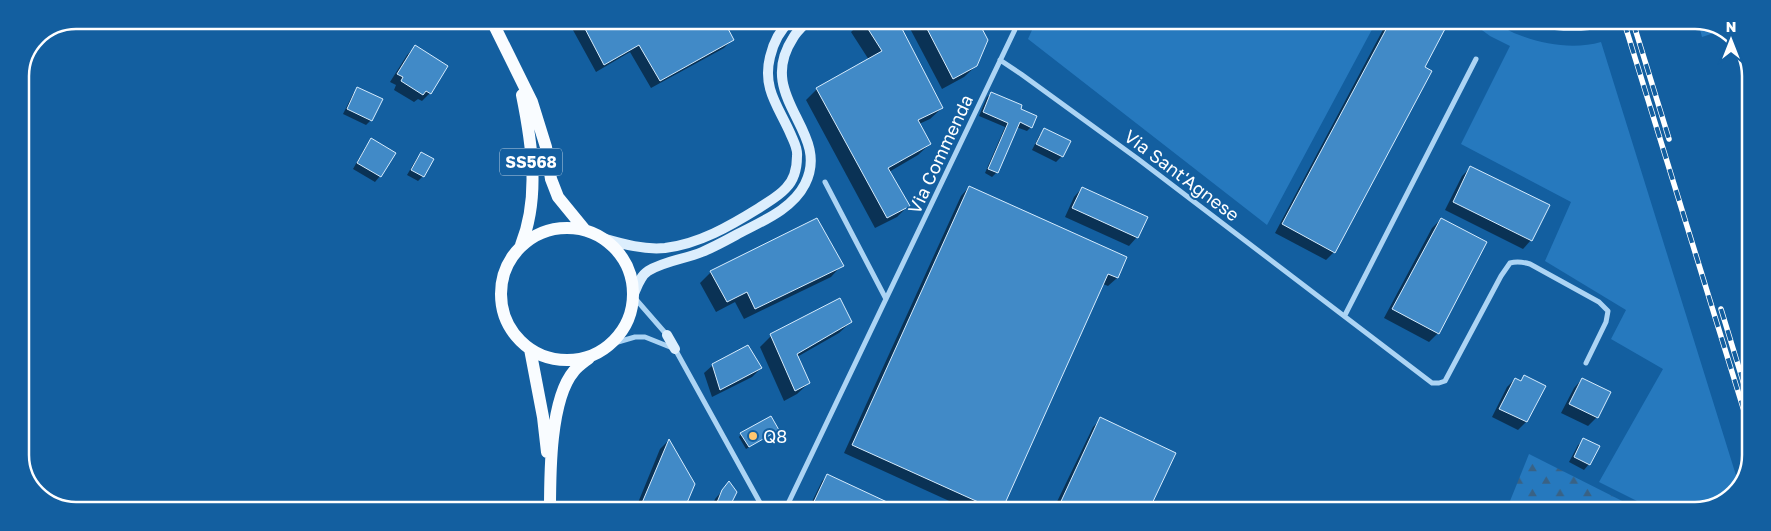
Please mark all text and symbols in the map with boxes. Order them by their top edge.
north arrow [1706,15,1756,65]
text: N [1726,18,1736,35]
street label: Via Commenda [903,91,977,217]
street label: Via Sant'Agnese [1120,125,1244,225]
road number: SS568 [500,148,562,176]
place label: Q8 [763,425,787,447]
marker: Q8 [747,430,759,442]

